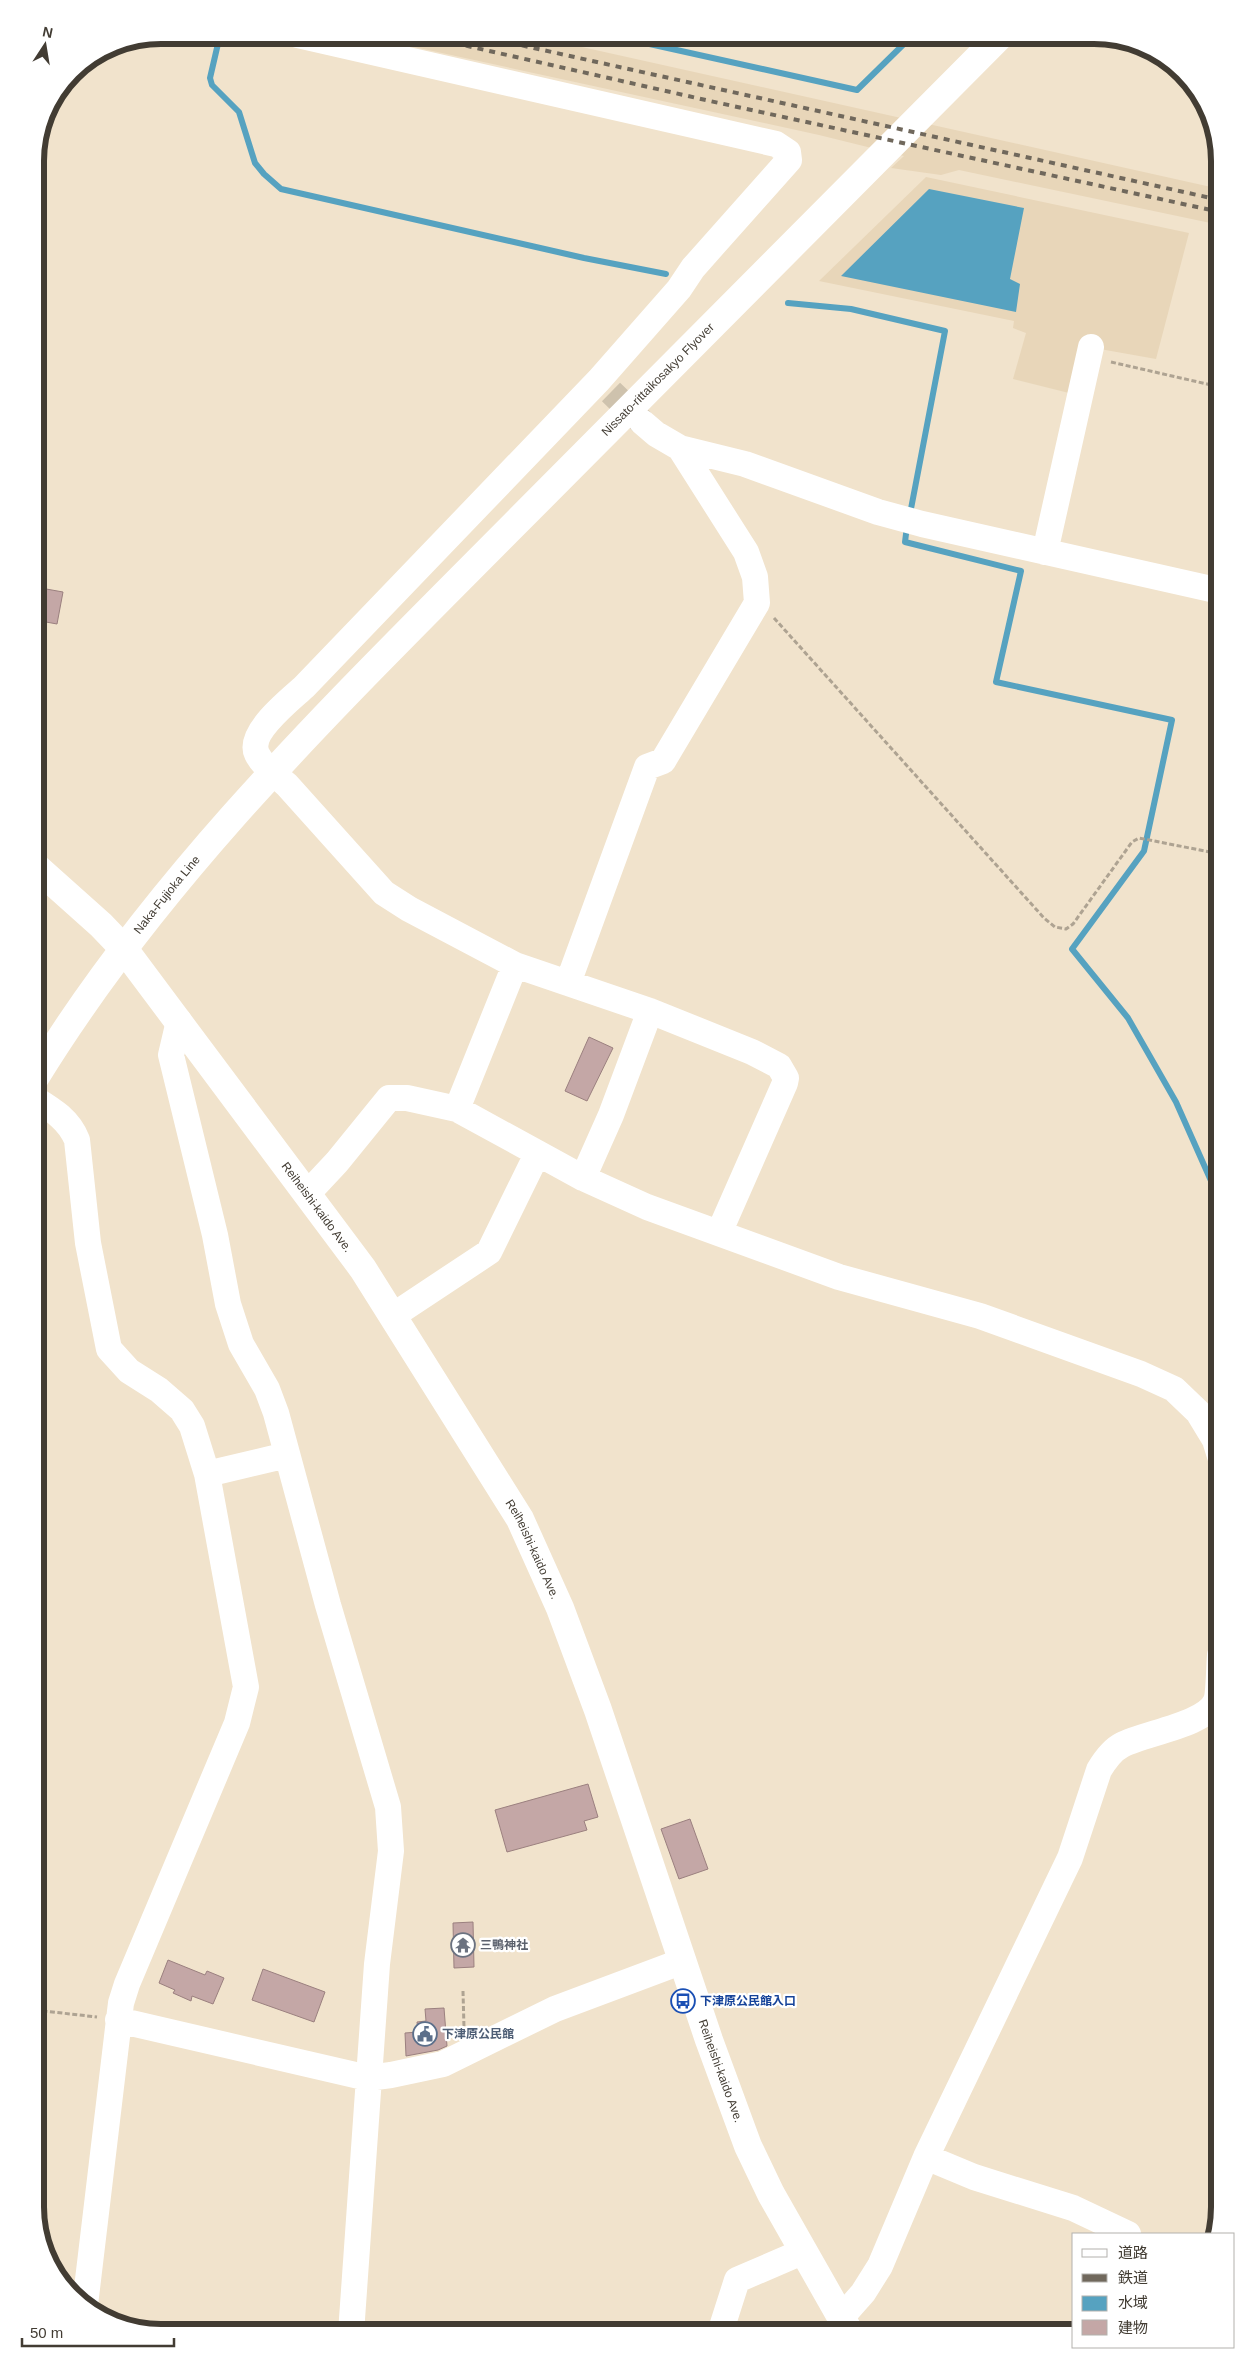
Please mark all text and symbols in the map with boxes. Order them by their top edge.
north arrow [20,20,70,70]
text: N [41,23,54,41]
street label: Nissato-rittaikosakyo Flyover [599,320,717,439]
street label: Naka-Fujioka Line [131,852,203,937]
street label: Reiheishi-kaido Ave. [279,1159,355,1255]
street label: Reiheishi-kaido Ave. [503,1497,562,1601]
temple icon: 三鴨神社 [450,1932,476,1958]
place label: 三鴨神社 [480,1938,528,1952]
bus stop icon: 下津原公民館入口 [670,1988,696,2014]
place label: 下津原公民館入口 [700,1994,796,2008]
street label: Reiheishi-kaido Ave. [696,2018,746,2124]
public building icon: 下津原公民館 [412,2021,438,2047]
place label: 下津原公民館 [442,2027,514,2041]
legend [1072,2233,1235,2348]
text: 道路 [1118,2244,1148,2261]
text: 鉄道 [1118,2269,1148,2286]
text: 水域 [1118,2294,1148,2311]
scale bar [22,2316,175,2348]
text: 建物 [1118,2319,1148,2336]
text: 50 m [30,2324,63,2341]

